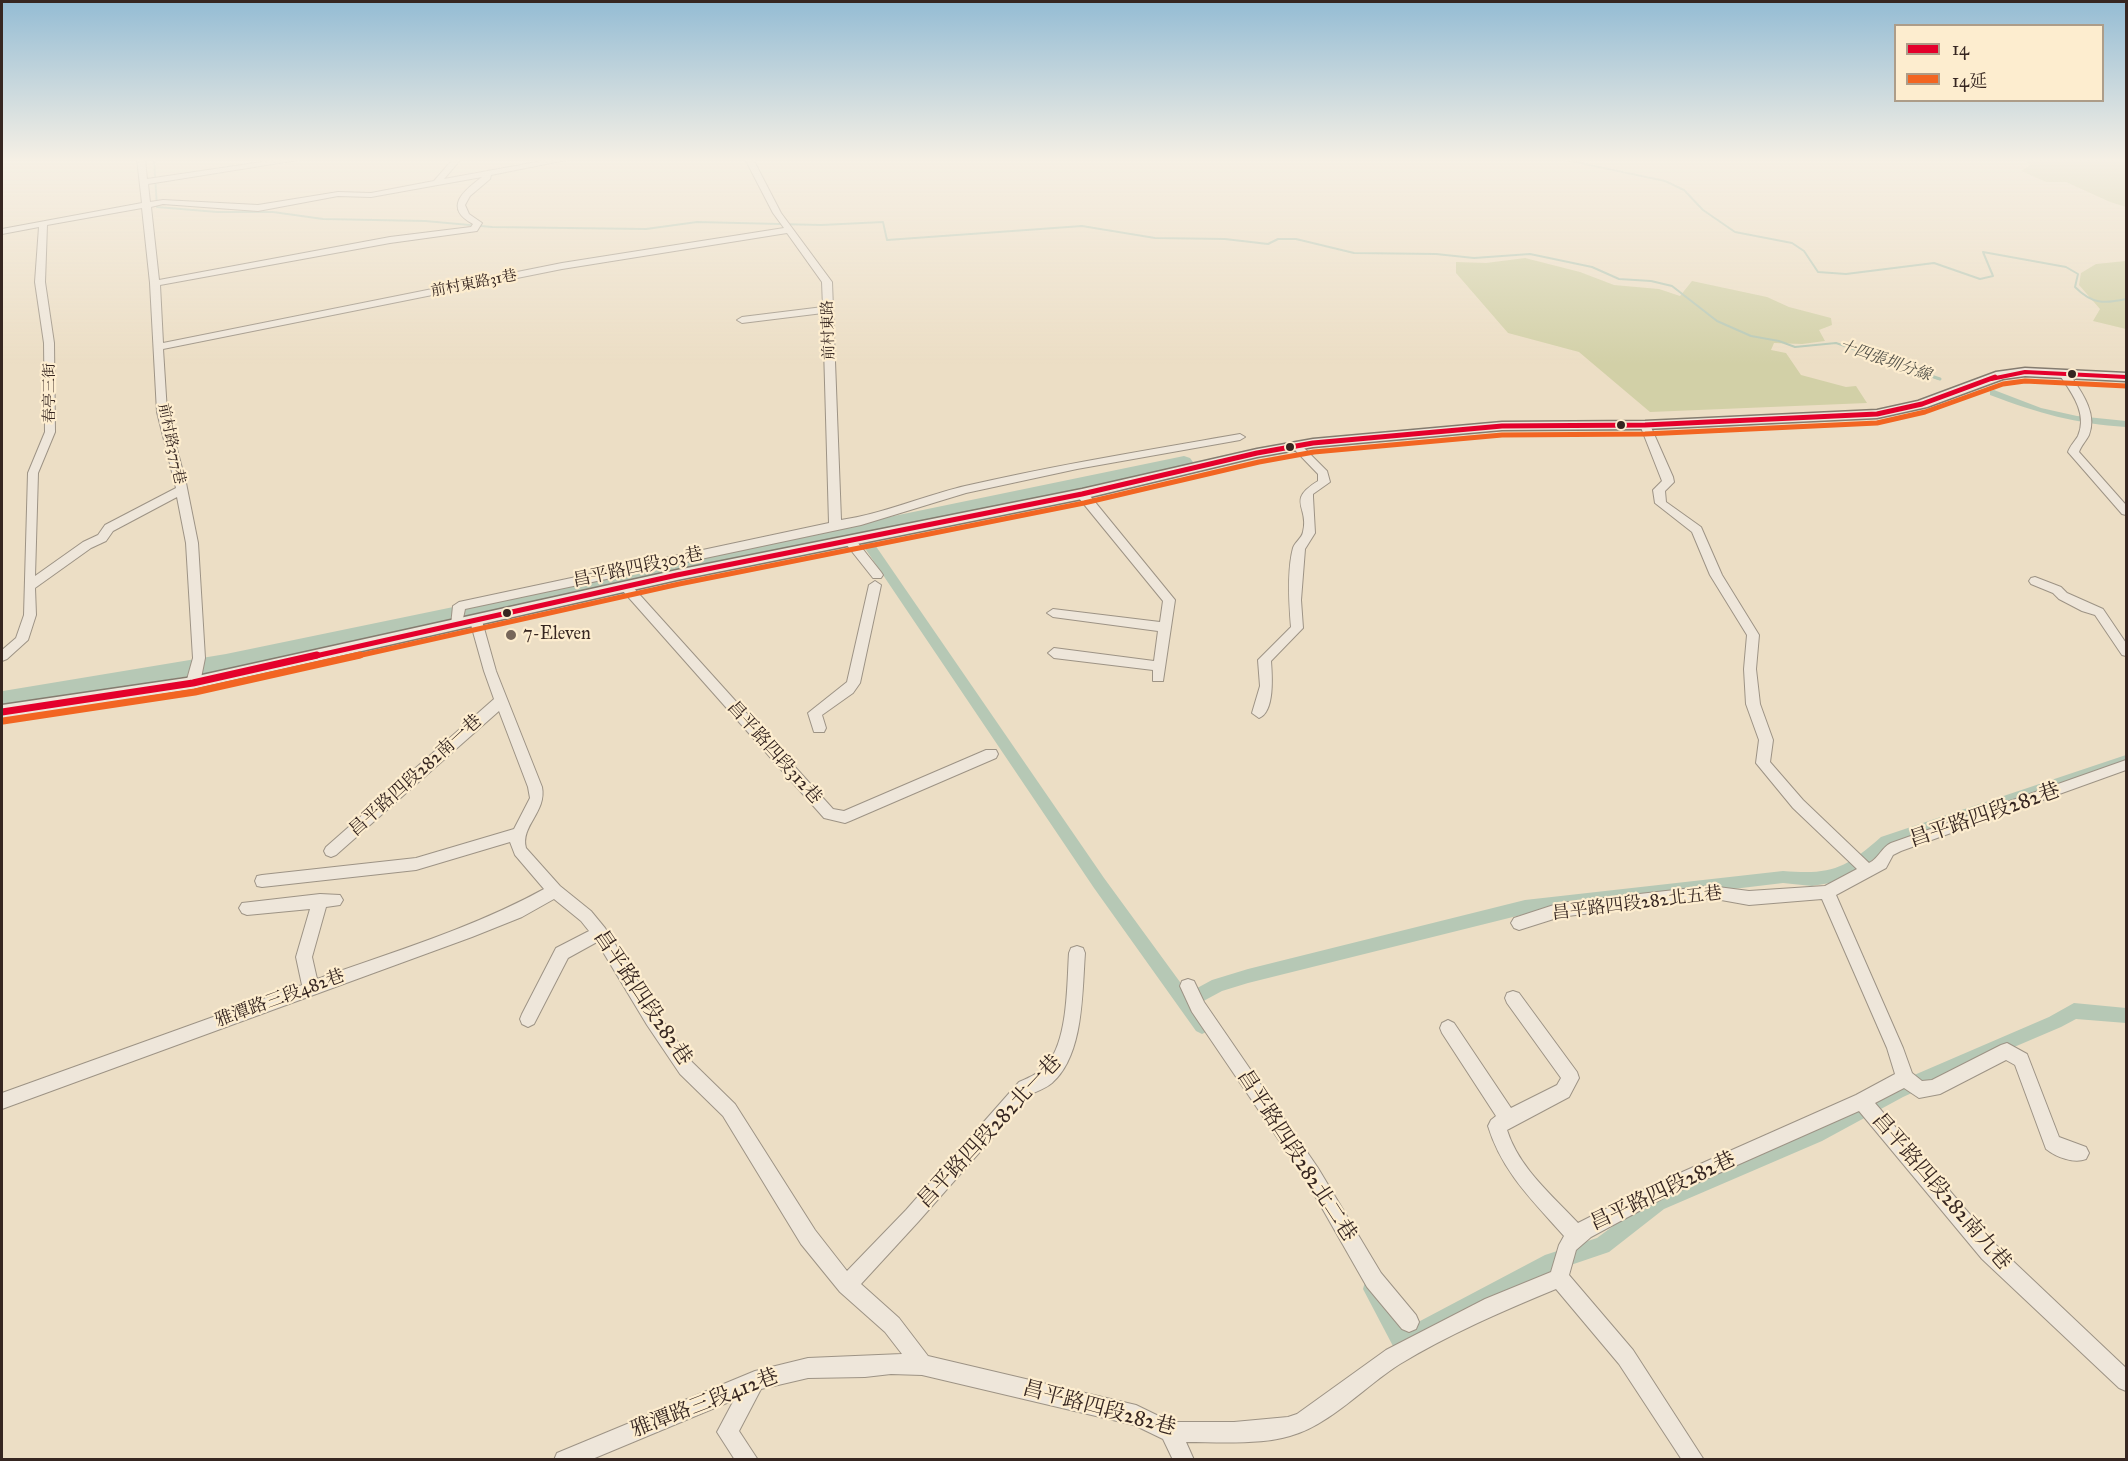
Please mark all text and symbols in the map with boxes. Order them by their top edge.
legend [1894,24,2104,102]
text: 14 [1952,38,1969,60]
text: 14延 [1952,70,1987,92]
street label: 前村東路31巷 [430,267,518,301]
street label: 前村東路 [819,300,839,360]
water label: 十四張圳分線 [1836,336,1934,386]
street label: 春亭三街 [41,363,59,423]
unlabelled marker [2066,368,2078,380]
street label: 前村路377巷 [154,402,188,486]
unlabelled marker [1615,419,1627,431]
unlabelled marker [1284,441,1296,453]
street label: 昌平路四段303巷 [571,544,705,592]
unlabelled marker [501,607,513,619]
place label: 7-Eleven [523,624,591,646]
marker: 7-Eleven [504,628,518,642]
street label: 昌平路四段312巷 [722,697,826,809]
street label: 昌平路四段282南一巷 [345,711,487,841]
street label: 昌平路四段282巷 [1906,778,2064,854]
street label: 昌平路四段282北五巷 [1551,883,1723,925]
street label: 昌平路四段282巷 [587,926,697,1070]
street label: 雅潭路三段482巷 [212,966,348,1032]
street label: 昌平路四段282北一巷 [913,1050,1067,1214]
street label: 昌平路四段282北二巷 [1231,1065,1361,1247]
street label: 昌平路四段282南九巷 [1866,1108,2016,1276]
street label: 昌平路四段282巷 [1586,1147,1740,1237]
street label: 雅潭路三段412巷 [628,1364,782,1444]
street label: 昌平路四段282巷 [1019,1376,1179,1442]

